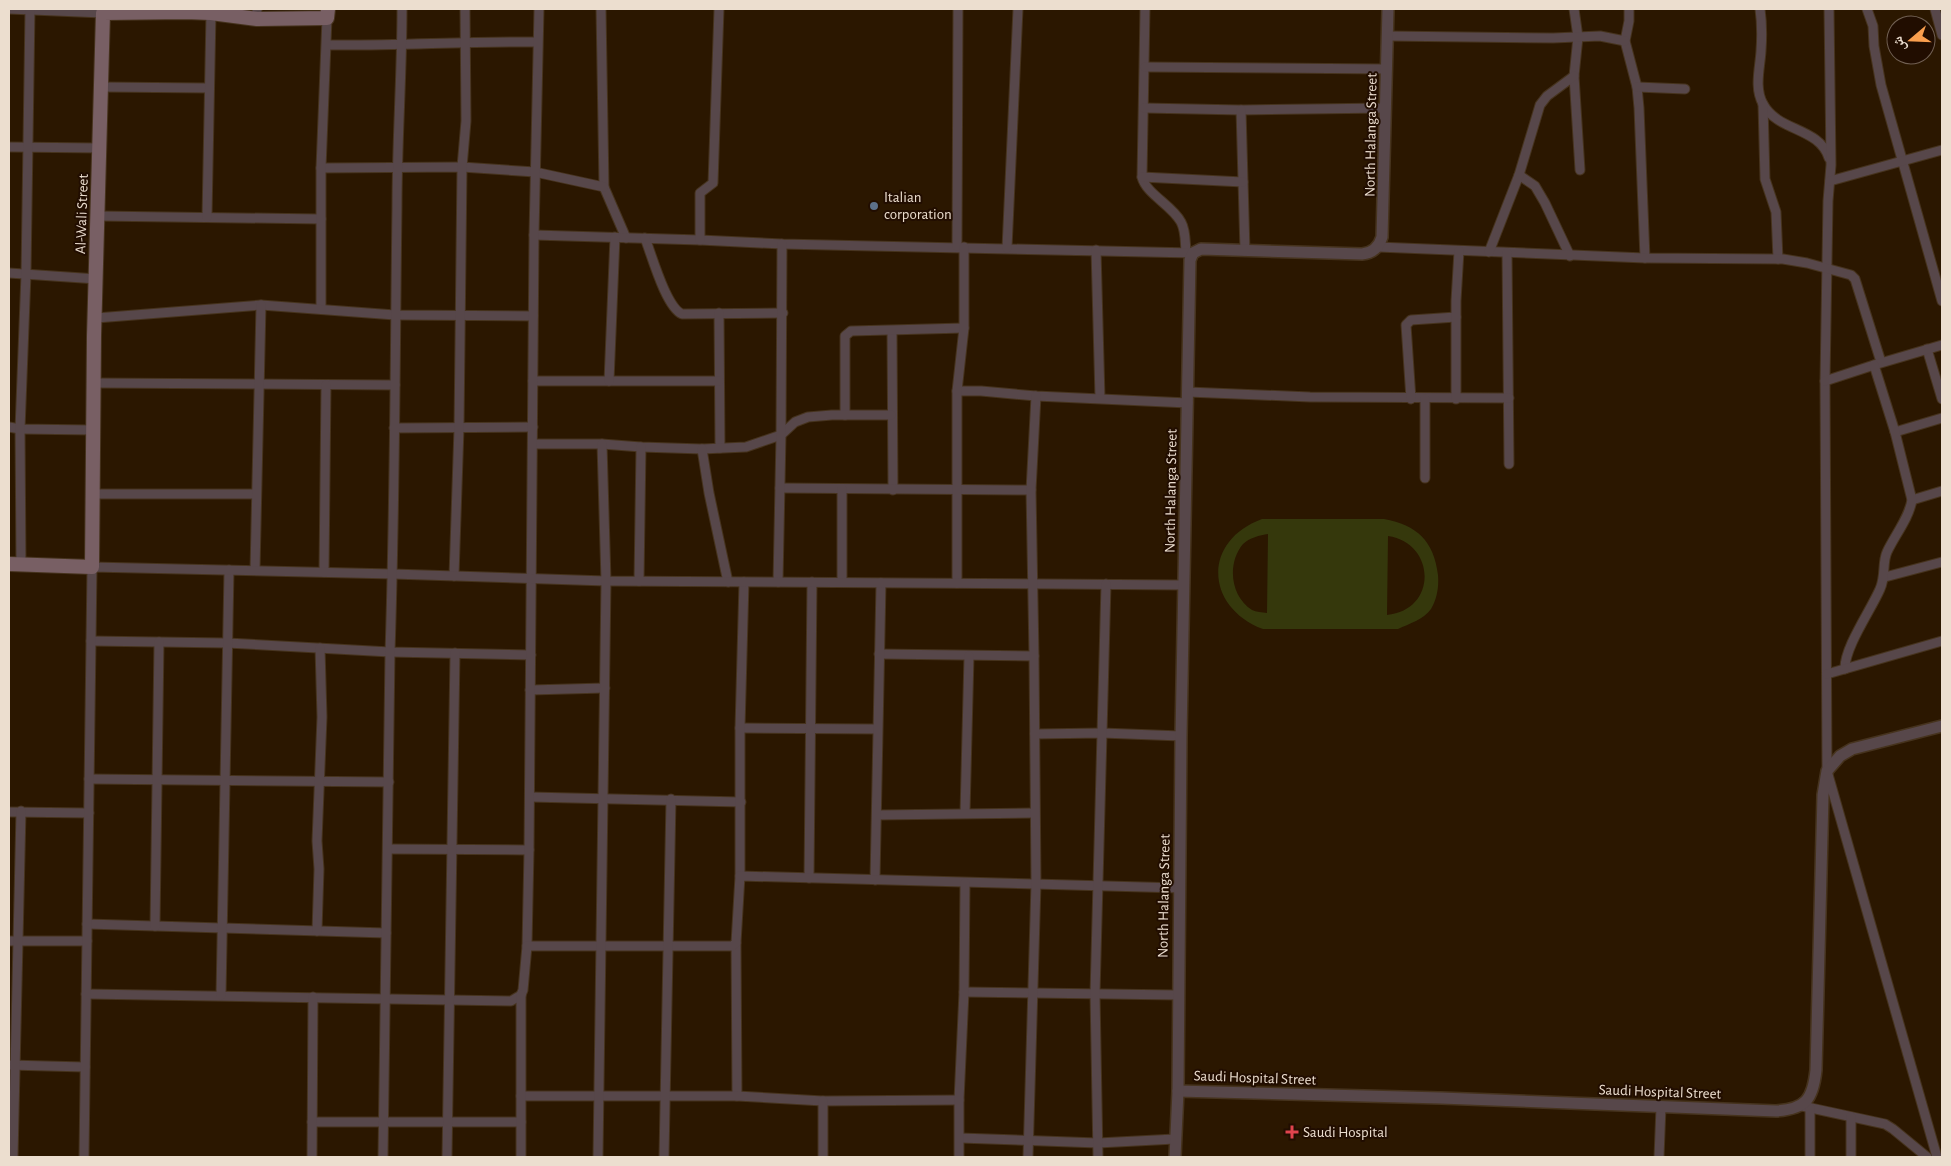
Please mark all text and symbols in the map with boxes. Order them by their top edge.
north arrow [1886,15,1936,65]
text: ش [1891,34,1910,53]
street label: North Halanga Street [1362,73,1380,197]
street label: Al-Wali Street [73,173,91,254]
place label: Italian corporation [884,190,952,222]
marker: Italian corporation [868,200,880,212]
street label: North Halanga Street [1162,429,1180,553]
street label: North Halanga Street [1155,834,1173,958]
street label: Saudi Hospital Street [1193,1068,1317,1088]
street label: Saudi Hospital Street [1598,1082,1722,1102]
marker: Saudi Hospital [1285,1125,1299,1139]
place label: Saudi Hospital [1303,1125,1388,1140]

